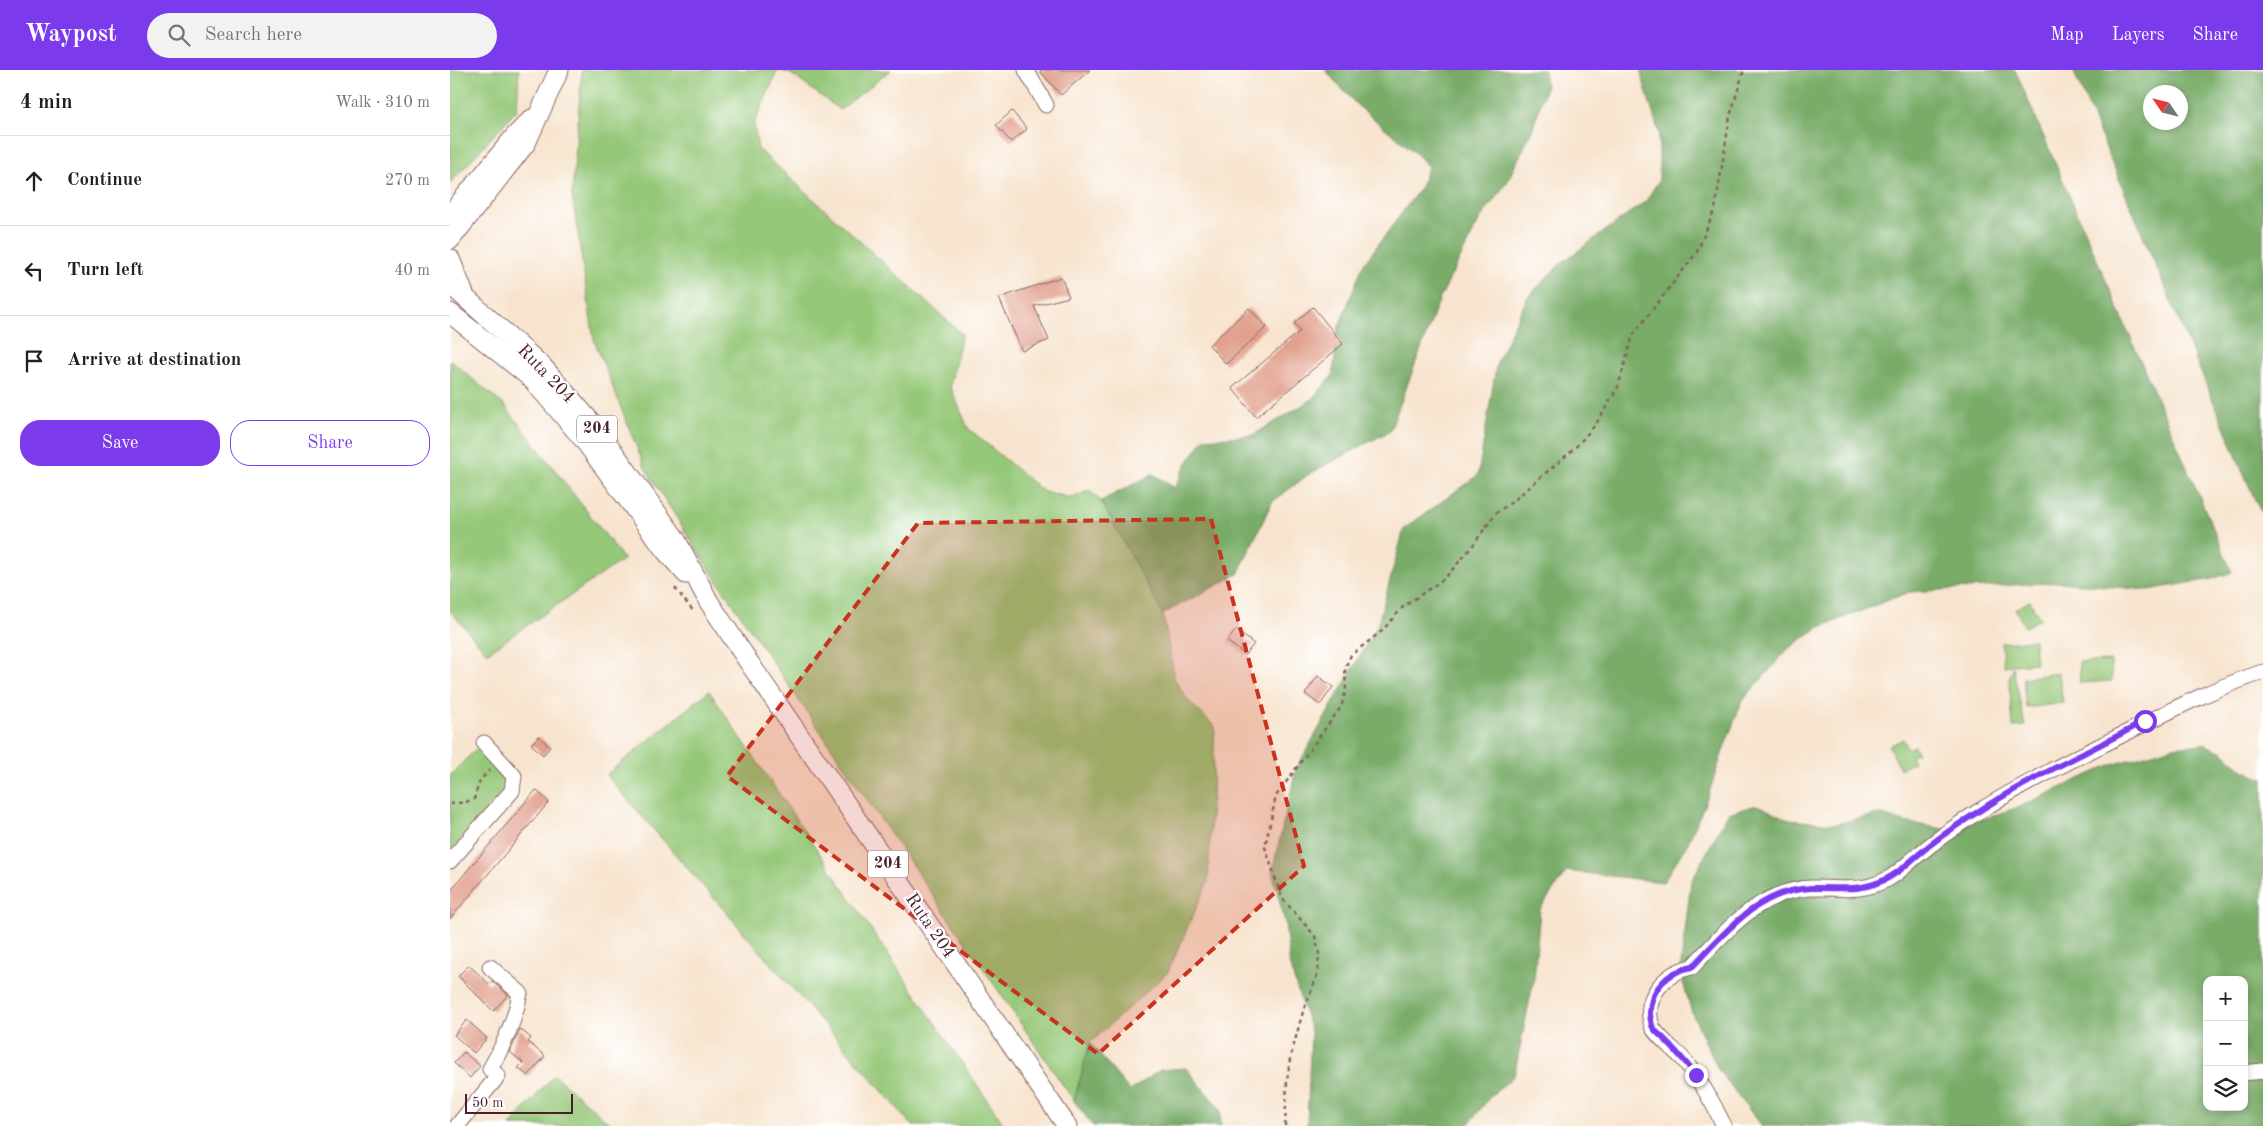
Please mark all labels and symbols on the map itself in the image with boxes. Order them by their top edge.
north arrow [2143,85,2188,130]
street label: Ruta 204 [514,341,578,407]
road number: 204 [577,416,617,442]
route start [2134,710,2157,733]
road number: 204 [868,851,908,878]
street label: Ruta 204 [902,890,958,962]
route end [1685,1064,1708,1087]
scale bar [465,1091,572,1114]

